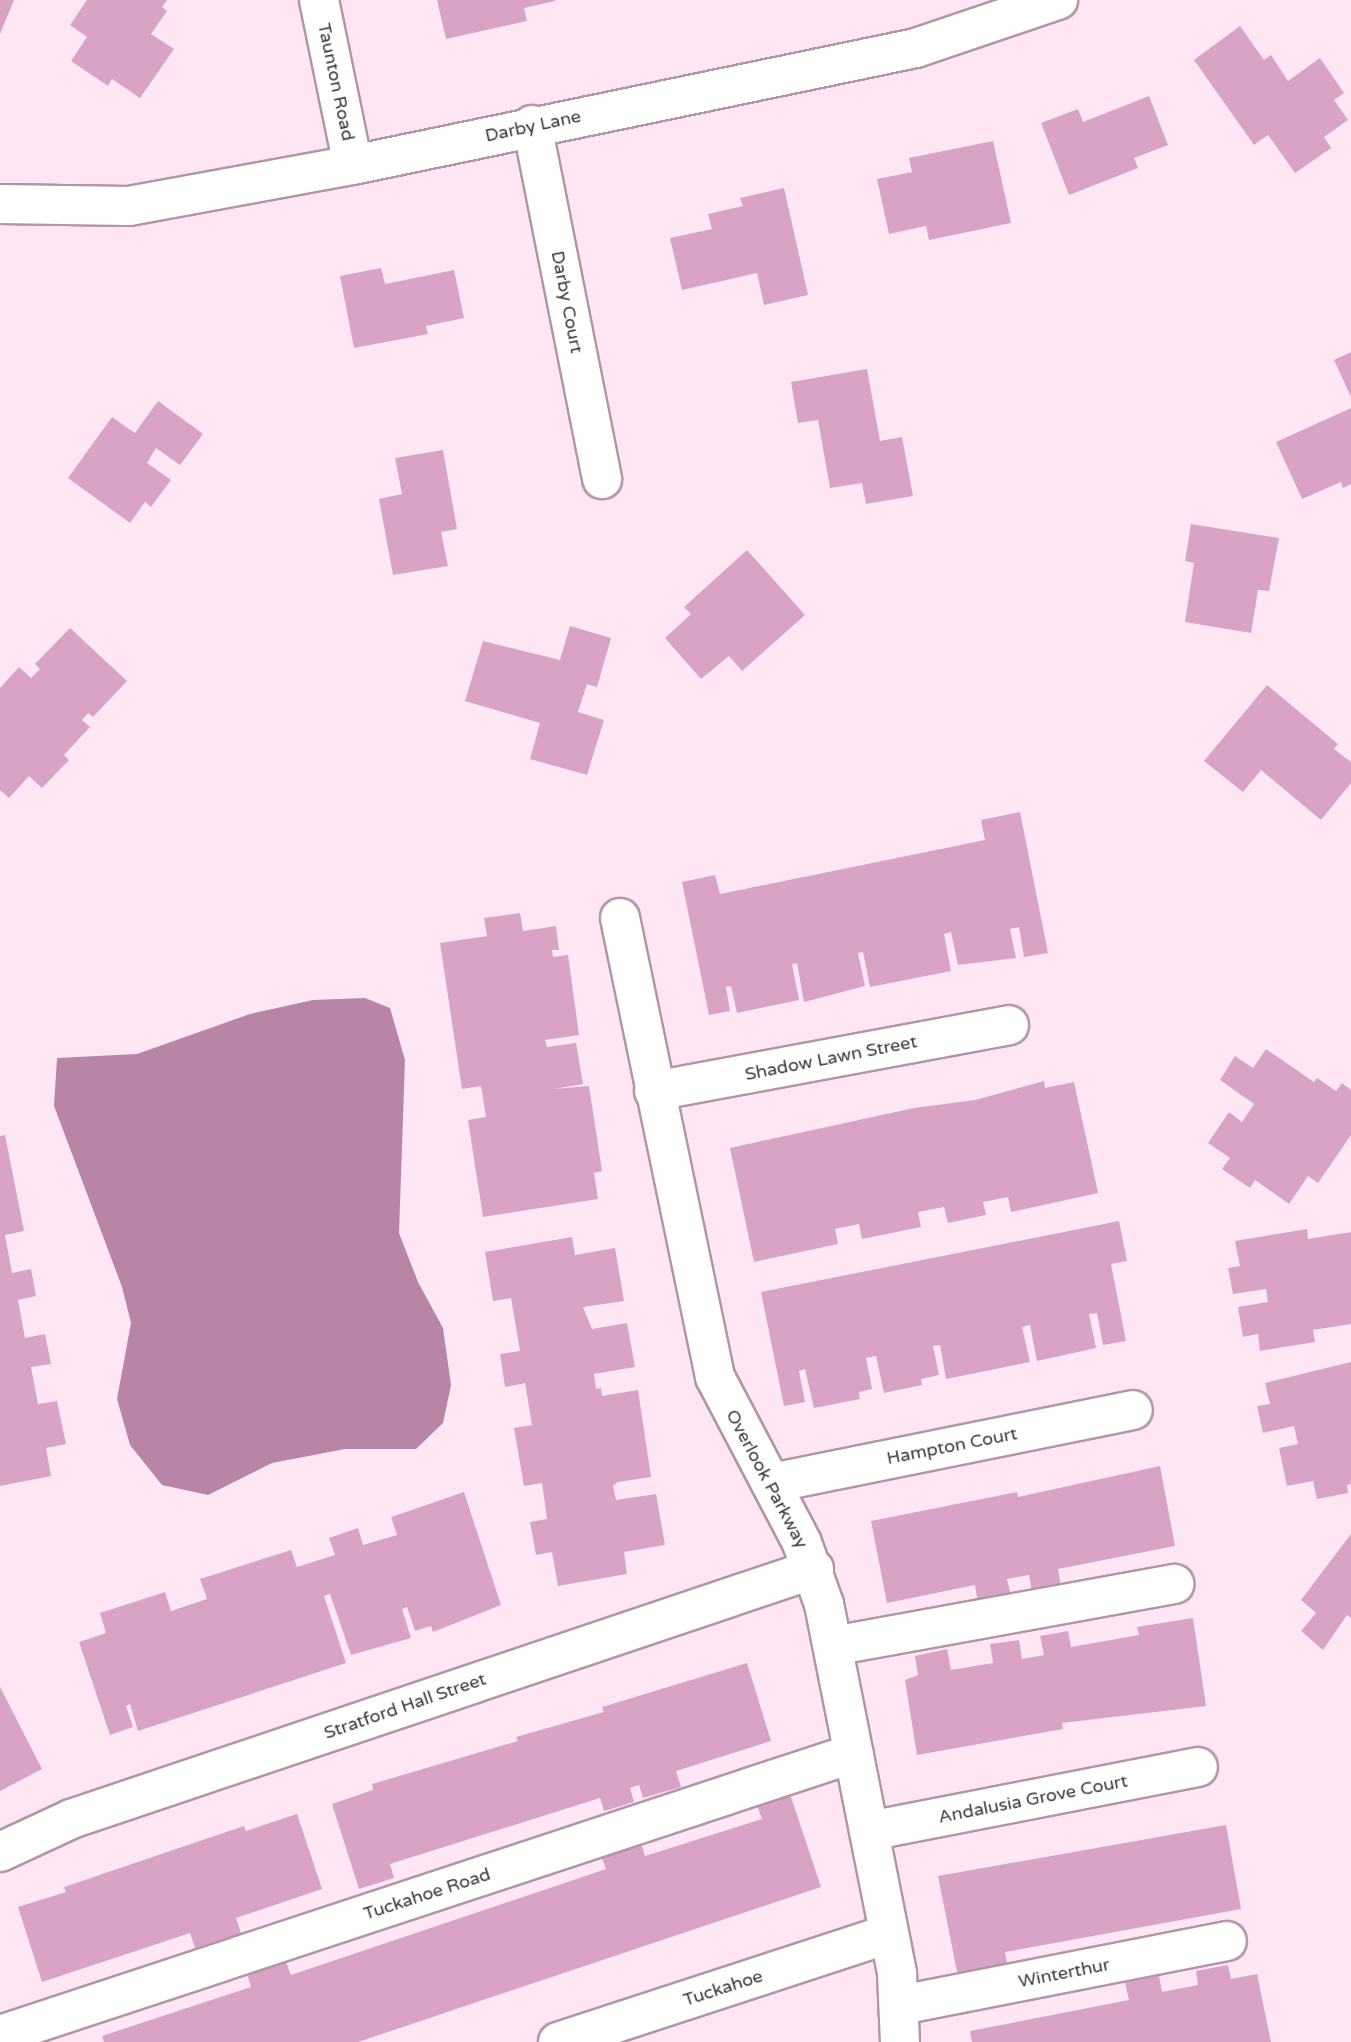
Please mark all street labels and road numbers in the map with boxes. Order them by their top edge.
street label: Taunton Road [313,21,359,143]
street label: Darby Lane [483,105,583,147]
street label: Darby Court [546,249,588,355]
street label: Shadow Lawn Street [743,1031,919,1085]
street label: Overlook Parkway [721,1406,813,1552]
street label: Hampton Court [885,1423,1019,1469]
street label: Stratford Hall Street [321,1668,489,1744]
street label: Andalusia Grove Court [937,1770,1129,1828]
street label: Tuckahoe Road [361,1863,493,1925]
street label: Winterthur [1016,1954,1112,1992]
street label: Tuckahoe [681,1965,765,2011]

